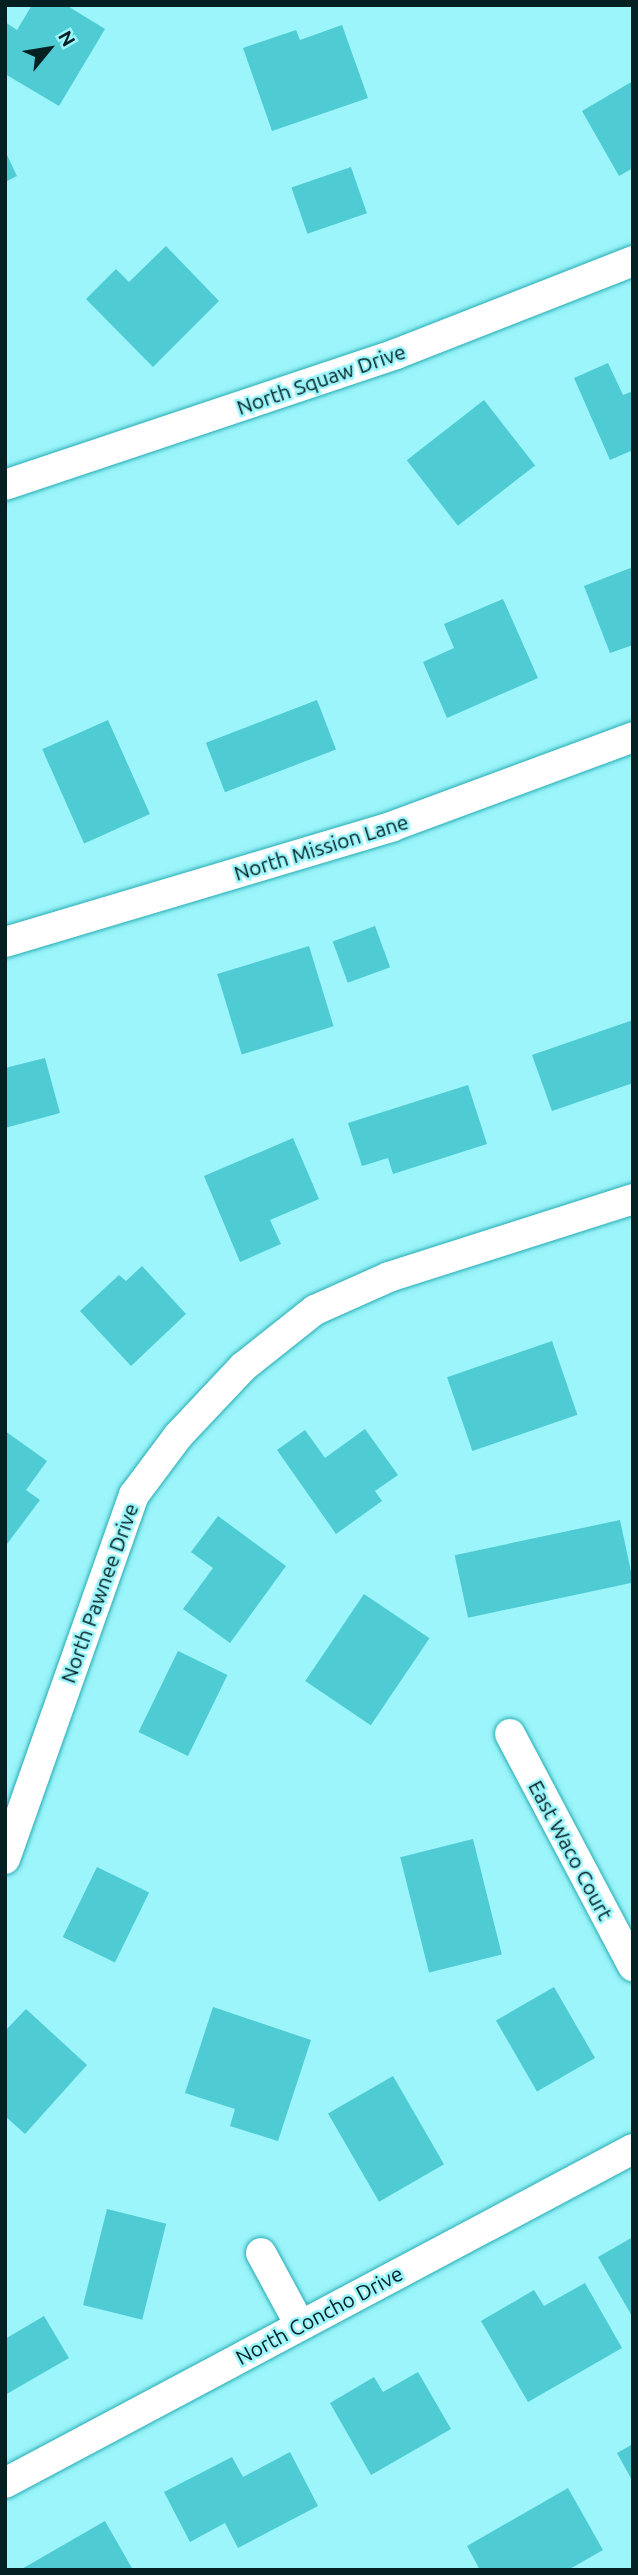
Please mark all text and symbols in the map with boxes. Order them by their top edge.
north arrow [14,14,84,84]
text: N [54,27,80,50]
street label: North Squaw Drive [233,338,409,420]
street label: North Mission Lane [231,808,411,886]
street label: North Pawnee Drive [55,1500,143,1686]
street label: East Waco Court [524,1776,618,1924]
street label: North Concho Drive [231,2260,407,2370]

